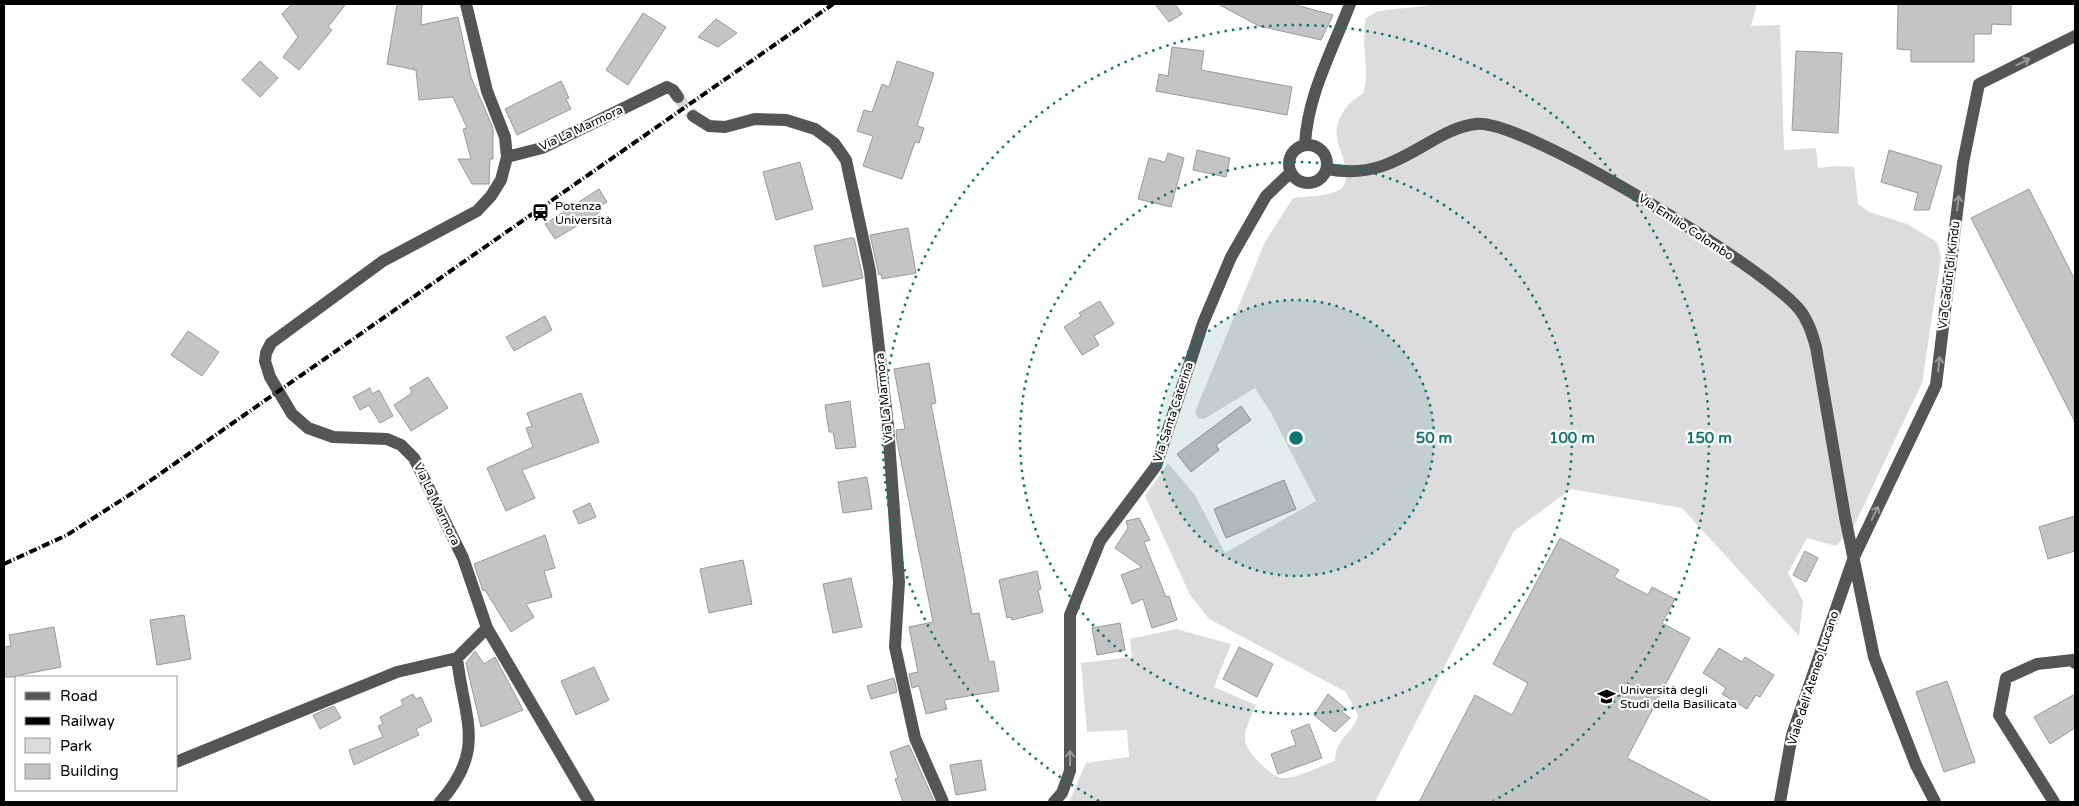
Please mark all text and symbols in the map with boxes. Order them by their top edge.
one-way arrow [2015,57,2030,66]
street label: Via La Marmora [537,103,625,153]
street label: Via Emilio Colombo [1636,191,1736,263]
one-way arrow [1953,195,1963,211]
place label: Potenza Università [555,199,612,227]
station icon: Potenza Università [531,203,551,223]
street label: Via Caduti di Kindu [1935,220,1963,330]
street label: Via La Marmora [872,352,896,444]
one-way arrow [1934,356,1944,372]
street label: Via Santa Caterina [1150,360,1196,464]
centre of rings [1287,429,1305,447]
text: 50 m [1416,429,1452,447]
text: 100 m [1549,429,1595,447]
text: 150 m [1686,429,1732,447]
street label: Via La Marmora [411,460,463,548]
one-way arrow [1870,505,1880,520]
street label: Viale dell'Ateneo Lucano [1785,609,1841,747]
legend [15,676,178,791]
place label: Università degli Studi della Basilicata [1620,683,1737,711]
text: Road [60,687,98,705]
school or university icon: Università degli Studi della Basilicata [1596,687,1616,707]
text: Railway [60,712,115,730]
text: Park [60,737,92,755]
one-way arrow [1065,750,1075,766]
text: Building [60,762,119,780]

